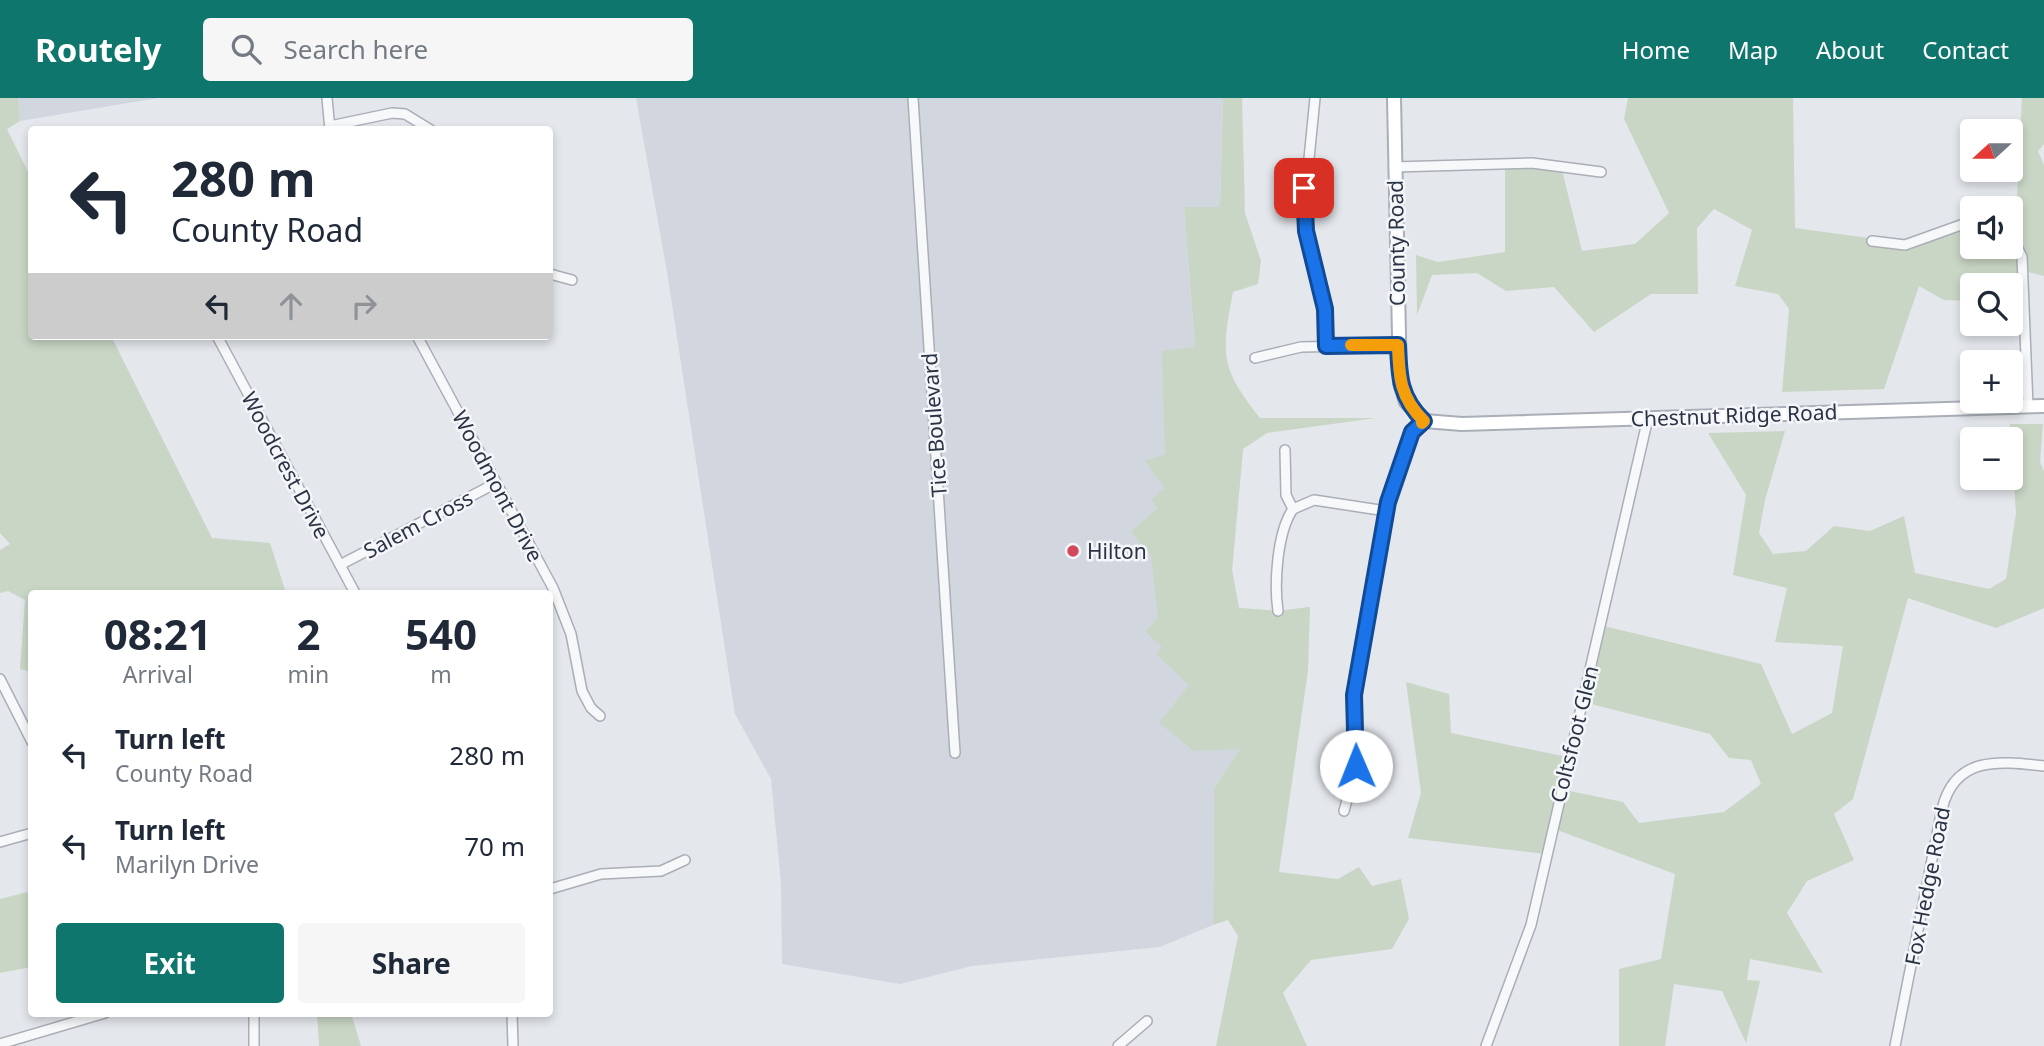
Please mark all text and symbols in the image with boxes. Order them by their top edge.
search box [203,18,693,81]
text: Routely [35,27,161,72]
icon: search [227,30,265,68]
text: Search here [283,31,428,67]
text: Home [1622,33,1690,66]
text: Map [1728,33,1778,66]
text: About [1816,33,1884,66]
text: Contact [1922,33,2009,66]
north arrow [1960,119,2023,182]
map controls [1960,119,2023,490]
text: 280 m [171,145,316,211]
icon: left [56,154,147,245]
pin [1274,158,1334,218]
icon: arrive [1285,169,1323,207]
street label: County Road [1381,180,1411,306]
button: sound [1960,196,2023,259]
text: County Road [171,208,363,251]
button: search [1960,273,2023,336]
icon: left [199,287,237,325]
icon: ahead [272,287,310,325]
icon: right [345,287,383,325]
button: + [1960,350,2023,413]
street label: Tice Boulevard [915,352,953,498]
street label: Woodcrest Drive [235,387,337,543]
street label: Chestnut Ridge Road [1630,397,1838,433]
street label: Woodmont Drive [446,405,550,567]
button: − [1960,427,2023,490]
street label: Salem Cross [358,483,478,565]
place label: Hilton [1087,537,1147,565]
marker: Hilton [1065,543,1081,559]
text: 08:21 [104,605,212,662]
text: 2 [296,605,320,662]
text: 540 [405,605,477,662]
text: Arrival [123,658,193,690]
text: min [288,658,329,690]
text: m [430,658,452,690]
street label: Coltsfoot Glen [1543,663,1605,805]
text: Turn left [115,721,226,757]
position arrow [1319,729,1393,803]
icon: left [56,736,94,774]
text: 280 m [449,737,525,773]
text: County Road [115,757,253,789]
street label: Fox Hedge Road [1898,804,1956,968]
text: Turn left [115,812,226,848]
icon: left [56,827,94,865]
text: 70 m [464,828,525,864]
text: Marilyn Drive [115,848,259,880]
button: Exit [56,923,284,1003]
button: Share [298,923,525,1003]

